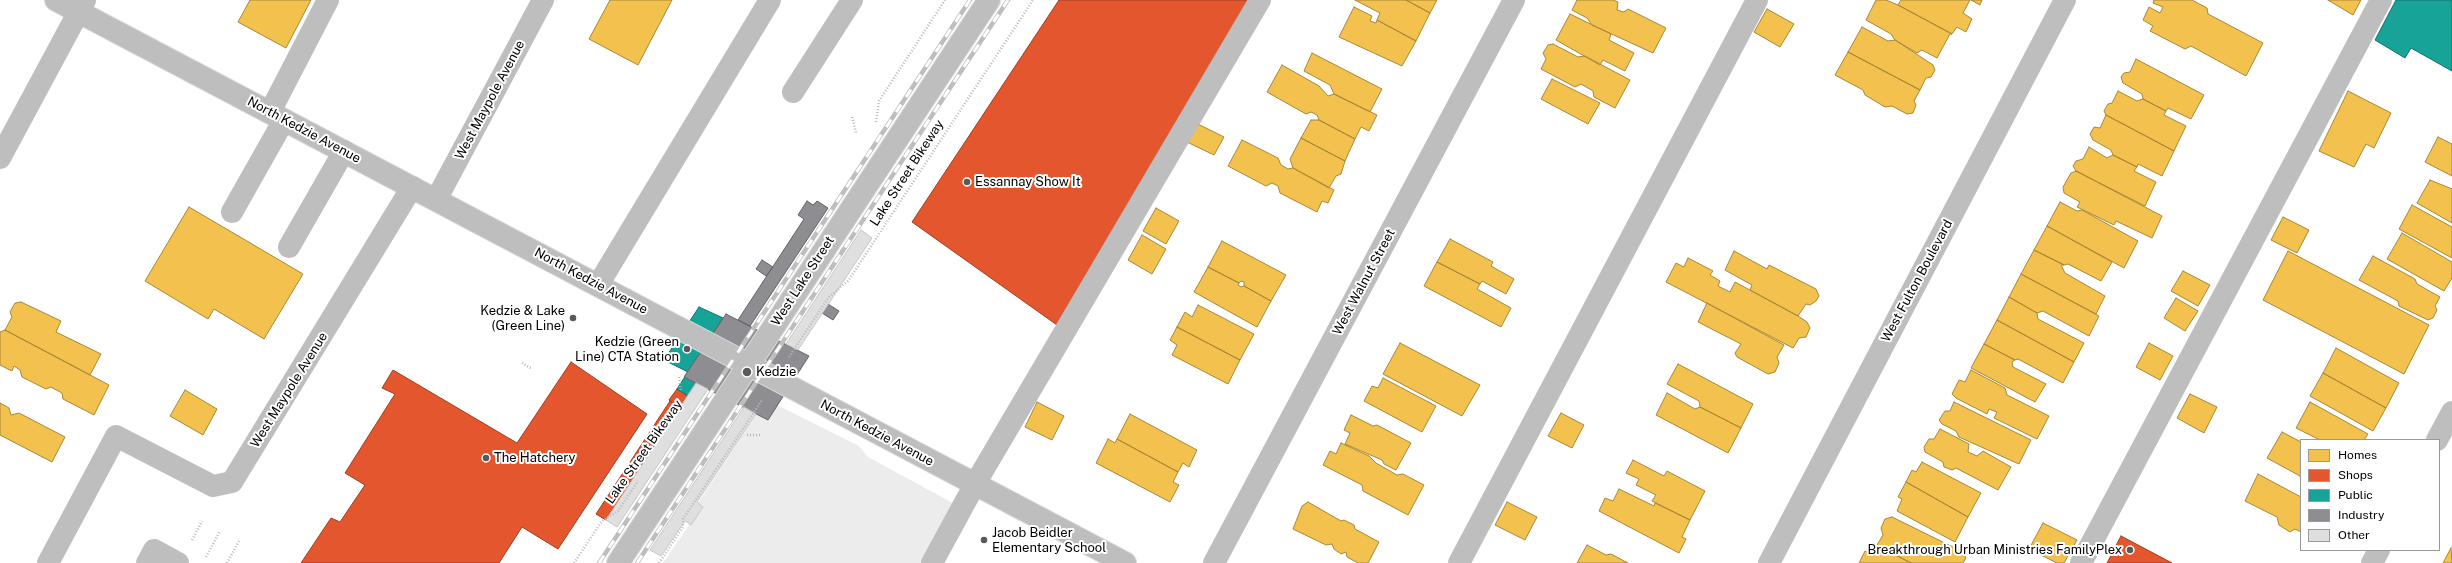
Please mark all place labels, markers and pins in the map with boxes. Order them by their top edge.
place label: Essannay Show It [975,174,1081,190]
marker: Essannay Show It [962,177,972,187]
place label: Kedzie & Lake (Green Line) [480,303,565,334]
marker: Kedzie & Lake (Green Line) [568,313,578,323]
place label: Kedzie (Green Line) CTA Station [575,334,679,365]
marker: Kedzie (Green Line) CTA Station [682,344,692,354]
place label: Kedzie [756,364,796,380]
marker: Kedzie [741,366,753,378]
place label: The Hatchery [494,450,575,466]
marker: The Hatchery [481,453,491,463]
place label: Jacob Beidler Elementary School [992,525,1106,556]
marker: Jacob Beidler Elementary School [979,535,989,545]
place label: Breakthrough Urban Ministries FamilyPlex [1867,542,2122,558]
marker: Breakthrough Urban Ministries FamilyPlex [2125,545,2135,555]

